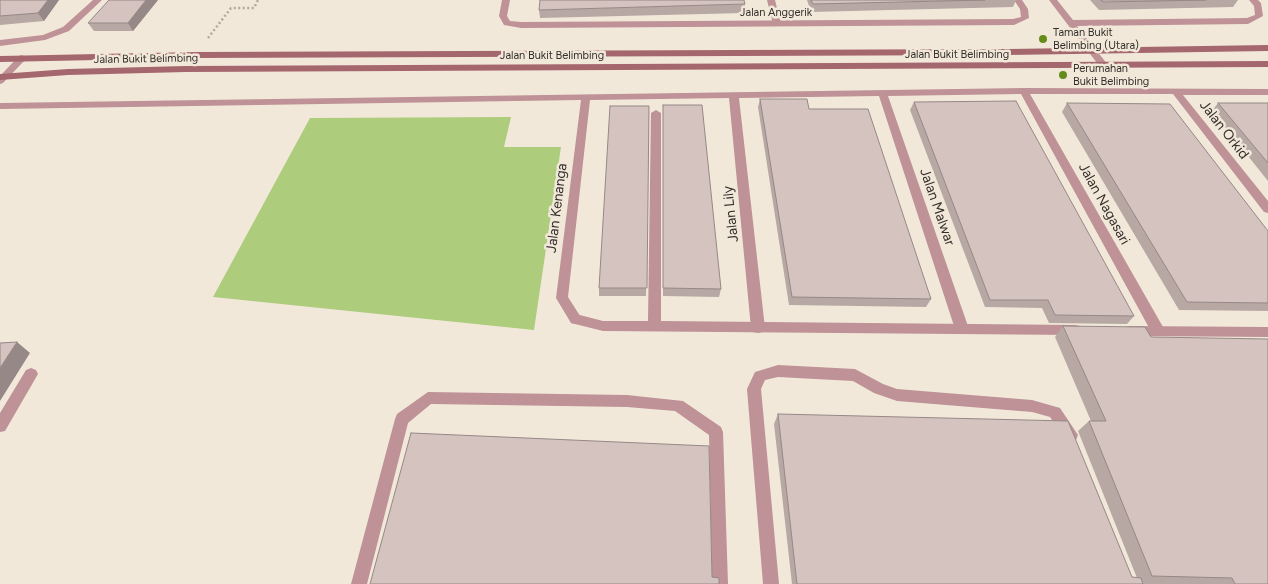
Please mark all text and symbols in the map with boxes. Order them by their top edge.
street label: Jalan Anggerik [740,6,812,20]
place label: Taman Bukit Belimbing (Utara) [1053,26,1139,52]
marker: Taman Bukit Belimbing (Utara) [1037,33,1049,45]
street label: Jalan Bukit Belimbing [905,48,1009,62]
street label: Jalan Bukit Belimbing [500,49,604,63]
street label: Jalan Bukit Belimbing [94,51,198,67]
place label: Perumahan Bukit Belimbing [1073,62,1149,88]
marker: Perumahan Bukit Belimbing [1057,69,1069,81]
street label: Jalan Orkid [1196,97,1252,163]
street label: Jalan Nagasari [1075,160,1133,248]
street label: Jalan Kenanga [543,162,571,254]
street label: Jalan Malwar [916,166,958,248]
street label: Jalan Lily [720,185,742,243]

